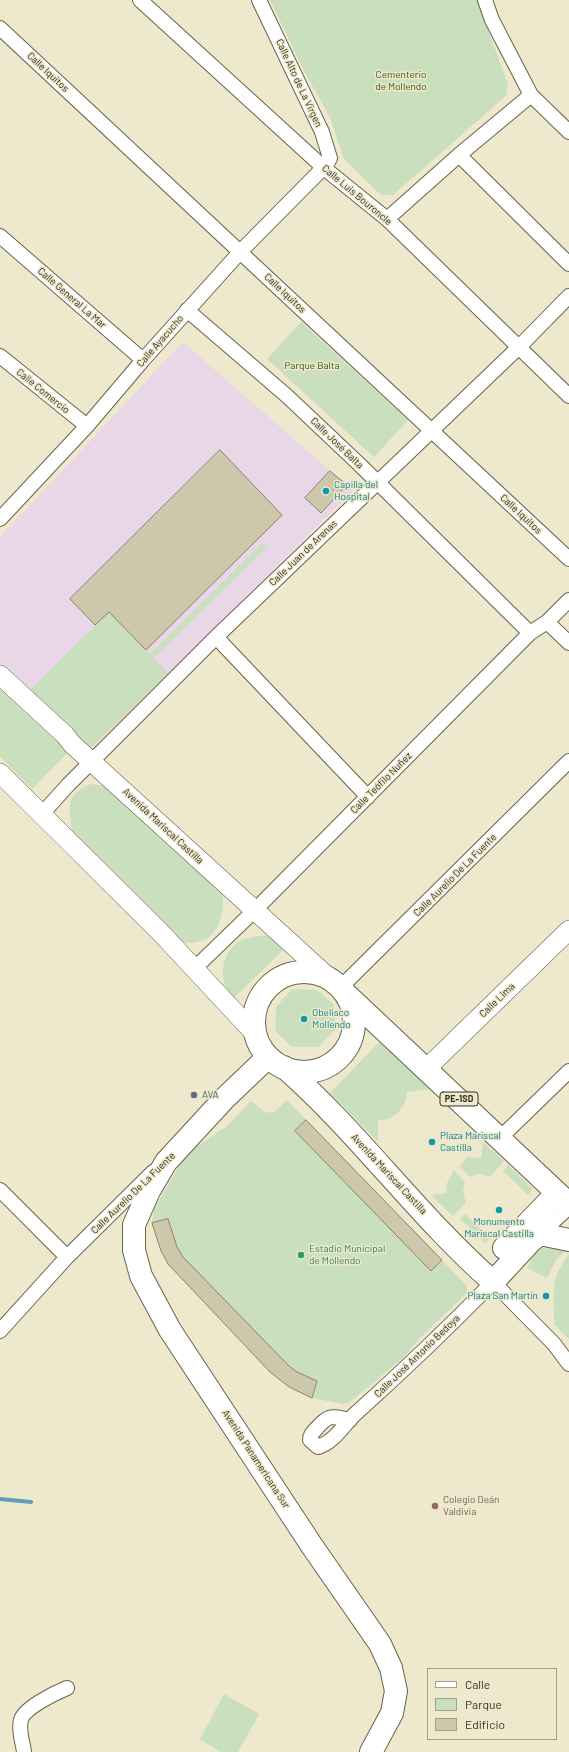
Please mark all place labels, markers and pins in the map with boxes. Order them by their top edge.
place label: Capilla del Hospital [334,479,378,502]
marker: Capilla del Hospital [321,486,331,496]
place label: Obelisco Mollendo [312,1007,351,1030]
marker: Obelisco Mollendo [299,1014,309,1024]
place label: AVA [202,1089,219,1101]
marker: AVA [189,1090,199,1100]
place label: Plaza Mariscal Castilla [440,1130,501,1154]
marker: Plaza Mariscal Castilla [427,1137,437,1147]
marker: Monumento Mariscal Castilla [494,1205,504,1215]
place label: Monumento Mariscal Castilla [464,1216,534,1240]
place label: Estadio Municipal de Mollendo [309,1243,385,1266]
marker: Estadio Municipal de Mollendo [296,1250,306,1260]
place label: Plaza San Martín [468,1290,538,1302]
marker: Plaza San Martín [541,1291,551,1301]
place label: Colegio Deán Valdivia [443,1494,499,1518]
marker: Colegio Deán Valdivia [430,1501,440,1511]

